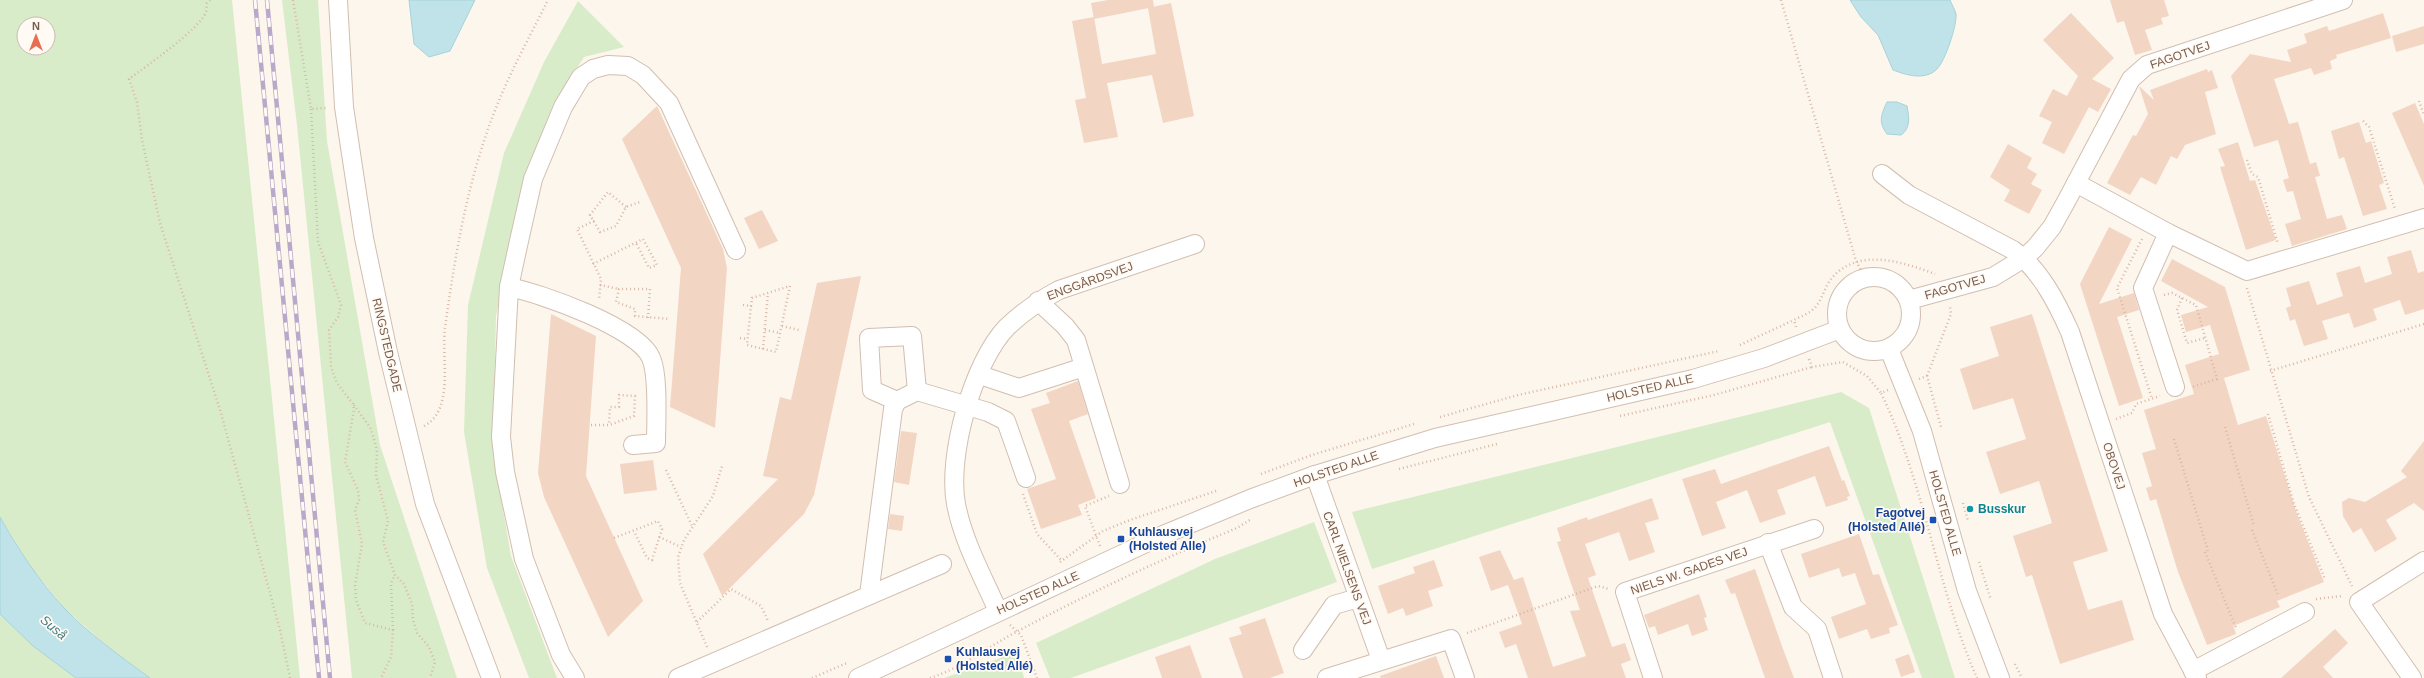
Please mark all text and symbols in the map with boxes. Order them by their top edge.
north arrow [16,16,56,56]
text: N [32,20,40,32]
street label: FAGOTVEJ [2148,38,2212,72]
street label: ENGGÅRDSVEJ [1045,258,1135,303]
street label: FAGOTVEJ [1923,272,1987,302]
street label: RINGSTEDGADE [369,297,405,393]
street label: HOLSTED ALLE [1605,371,1695,405]
street label: OBOVEJ [2100,441,2128,491]
street label: HOLSTED ALLE [1292,448,1380,490]
street label: HOLSTED ALLE [1926,468,1964,558]
place label: Busskur [1978,502,2026,516]
marker: Busskur [1965,504,1975,514]
place label: Fagotvej (Holsted Allé) [1848,506,1925,534]
street label: CARL NIELSENS VEJ [1320,509,1374,627]
marker: Fagotvej (Holsted Allé) [1928,515,1938,525]
place label: Kuhlausvej (Holsted Alle) [1129,525,1206,553]
marker: Kuhlausvej (Holsted Alle) [1116,534,1126,544]
street label: NIELS W. GADES VEJ [1629,544,1749,598]
street label: HOLSTED ALLE [995,569,1081,617]
water label: Suså [38,612,70,643]
place label: Kuhlausvej (Holsted Allé) [956,645,1033,673]
marker: Kuhlausvej (Holsted Allé) [943,654,953,664]

